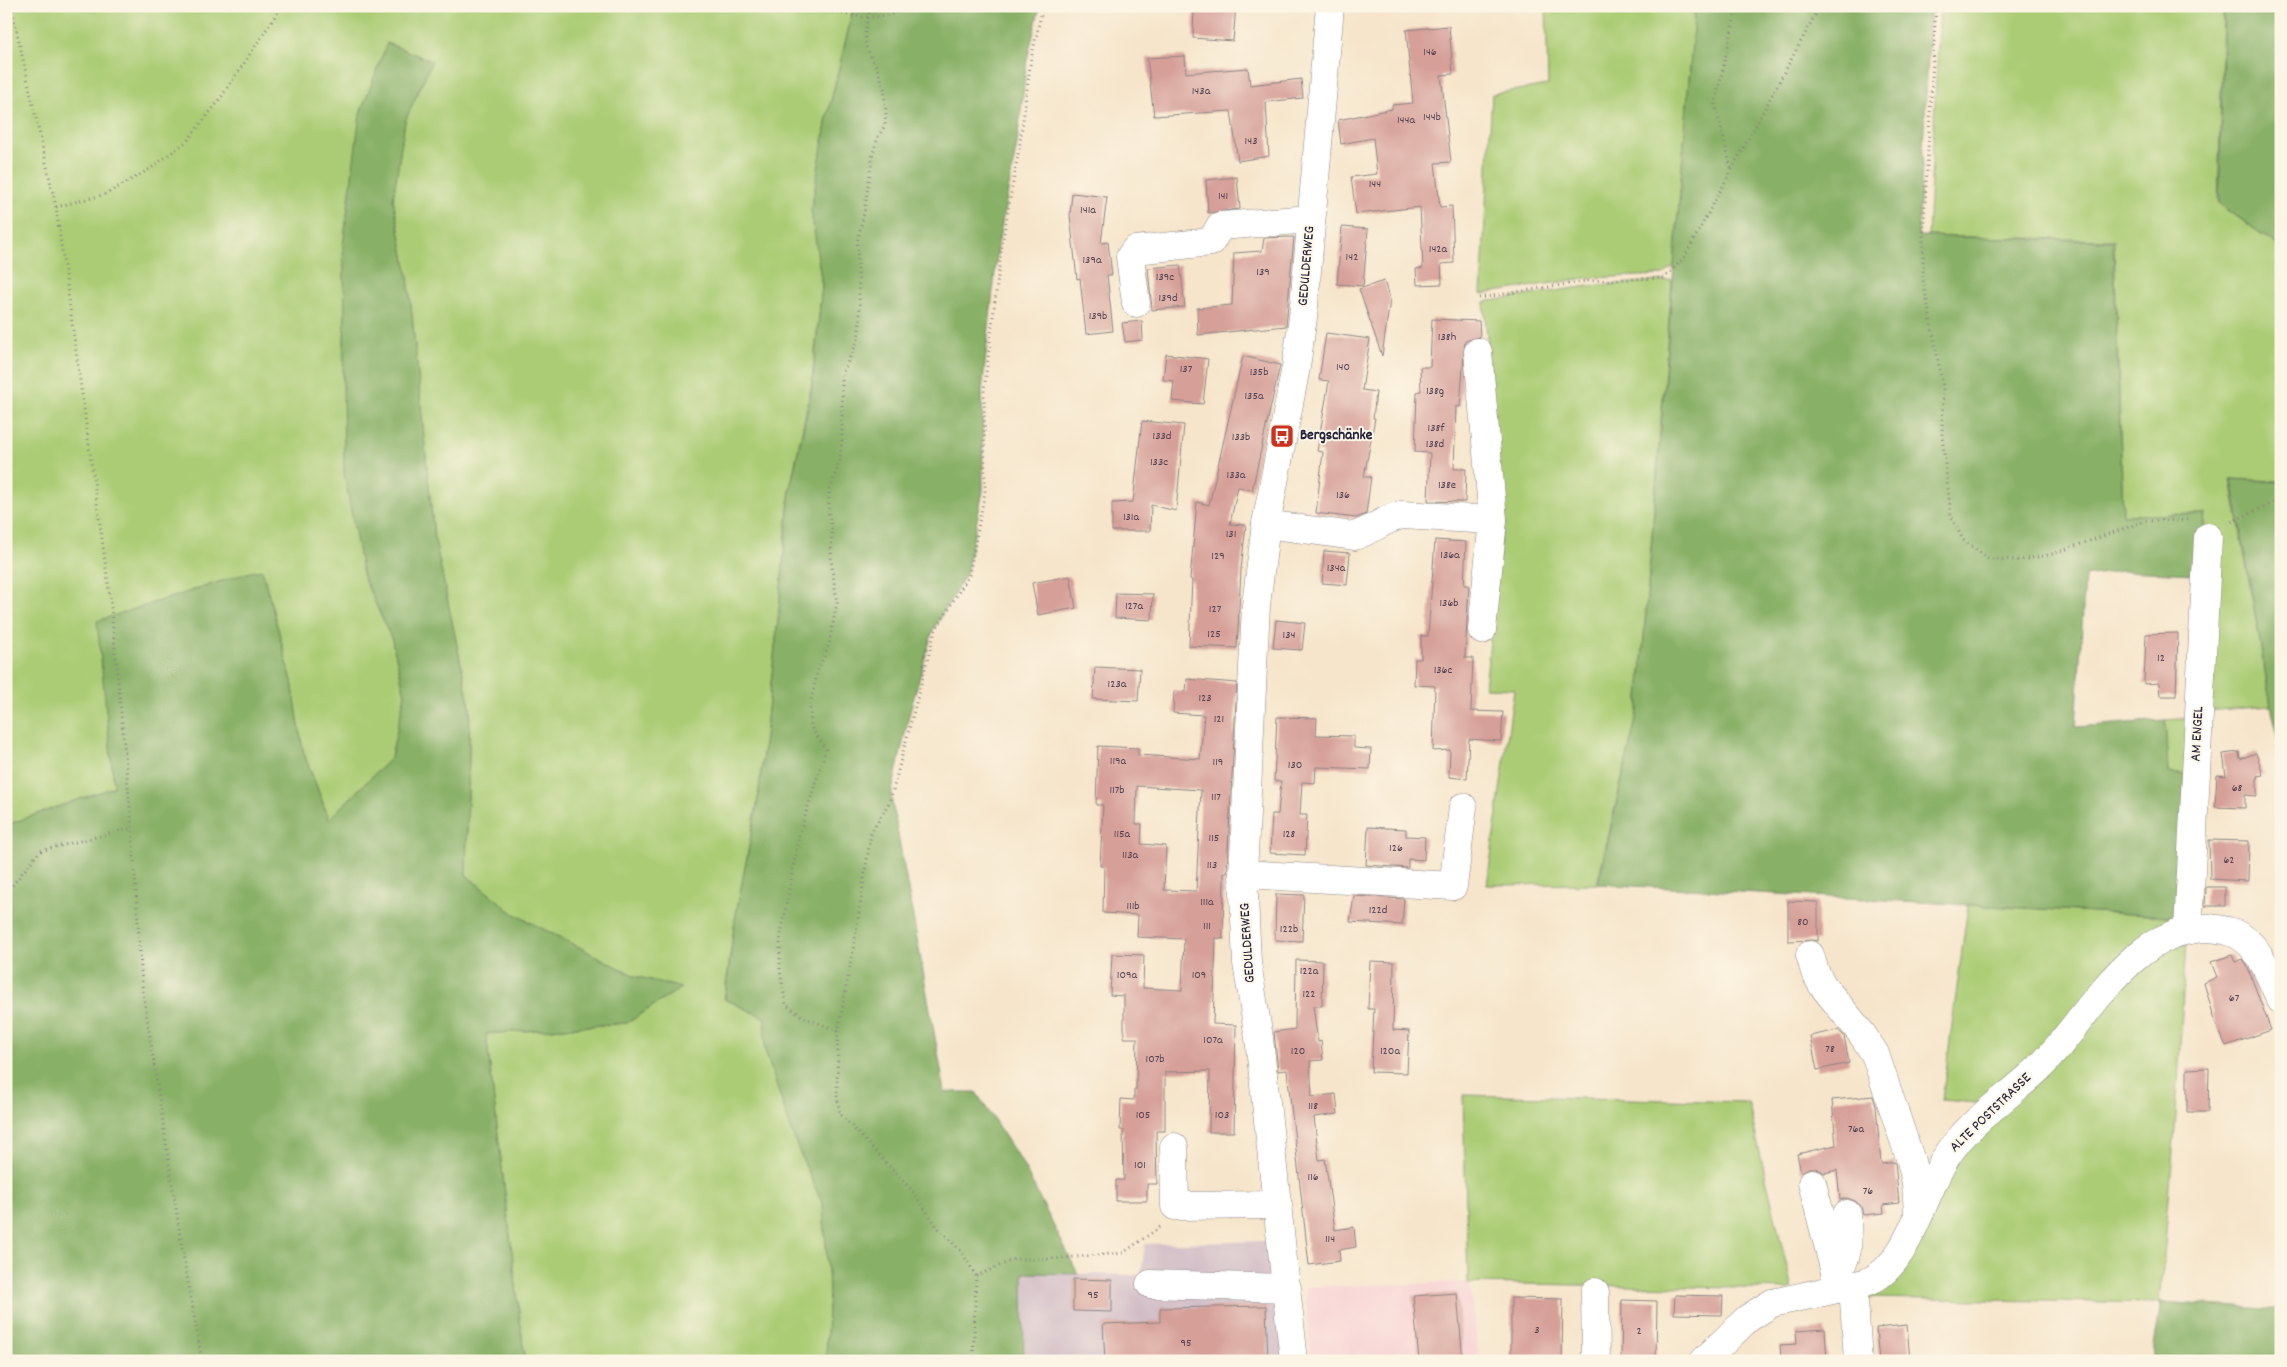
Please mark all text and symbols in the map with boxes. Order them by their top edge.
house number: 146 [1423,44,1437,61]
house number: 143a [1192,83,1211,100]
house number: 144b [1423,109,1441,126]
house number: 144a [1397,112,1415,129]
house number: 143 [1245,133,1257,150]
house number: 144 [1369,176,1381,193]
house number: 141 [1218,188,1228,205]
house number: 141a [1080,202,1096,219]
street label: GEDULDERWEG [1293,225,1321,307]
house number: 142a [1429,241,1448,258]
house number: 142 [1346,249,1358,266]
house number: 139a [1082,252,1102,269]
house number: 139 [1256,264,1270,281]
house number: 139c [1156,269,1174,286]
house number: 139d [1158,290,1178,307]
house number: 139b [1089,308,1107,325]
house number: 138h [1438,329,1456,346]
house number: 140 [1336,359,1350,376]
house number: 137 [1180,361,1193,378]
house number: 135b [1250,364,1268,381]
house number: 138g [1426,383,1444,400]
house number: 135a [1244,388,1264,405]
house number: 138f [1428,420,1445,437]
bus stop icon: Bergschänke [1269,423,1295,449]
place label: Bergschänke [1300,425,1373,447]
house number: 133d [1153,428,1171,445]
house number: 133b [1232,429,1250,446]
house number: 138d [1426,436,1444,453]
house number: 133c [1150,454,1168,471]
house number: 133a [1227,467,1246,484]
house number: 138e [1438,477,1456,494]
house number: 136 [1336,487,1350,504]
house number: 131a [1123,509,1139,526]
house number: 131 [1226,526,1236,543]
house number: 136a [1440,547,1460,564]
house number: 129 [1211,548,1225,565]
house number: 134a [1327,560,1346,577]
house number: 136b [1439,595,1459,612]
house number: 127a [1125,598,1143,615]
house number: 127 [1209,601,1222,618]
house number: 125 [1207,626,1221,643]
house number: 134 [1283,627,1295,644]
house number: 12 [2157,650,2165,667]
house number: 136c [1434,662,1453,679]
house number: 123a [1108,676,1127,693]
house number: 123 [1198,690,1212,707]
street label: AM ENGEL [2186,706,2210,762]
house number: 121 [1214,711,1224,728]
house number: 119a [1110,753,1127,770]
house number: 119 [1213,754,1223,771]
house number: 130 [1288,757,1302,774]
house number: 68 [2232,780,2243,797]
house number: 117b [1109,782,1125,799]
house number: 117 [1211,789,1221,806]
house number: 115a [1114,826,1131,843]
house number: 128 [1283,826,1296,843]
house number: 115 [1209,830,1219,847]
house number: 126 [1389,840,1403,857]
house number: 113a [1122,847,1138,864]
house number: 62 [2223,852,2235,869]
house number: 113 [1207,857,1217,874]
house number: 111a [1200,894,1214,911]
house number: 111b [1126,898,1140,915]
street label: GEDULDERWEG [1234,902,1262,984]
house number: 122d [1369,902,1387,919]
house number: 80 [1797,914,1809,931]
house number: 111 [1203,918,1211,935]
house number: 122b [1280,921,1298,938]
house number: 122a [1300,963,1319,980]
house number: 109a [1117,967,1138,984]
house number: 109 [1192,967,1206,984]
house number: 122 [1302,986,1316,1003]
house number: 67 [2229,990,2240,1007]
house number: 107a [1203,1032,1223,1049]
house number: 78 [1825,1041,1835,1058]
house number: 120 [1291,1043,1305,1060]
house number: 120a [1380,1043,1400,1060]
house number: 107b [1146,1051,1164,1068]
street label: ALTE POSTSTRASSE [1945,1068,2037,1158]
house number: 118 [1308,1098,1318,1115]
house number: 105 [1136,1107,1150,1124]
house number: 103 [1215,1107,1229,1124]
house number: 76a [1848,1121,1864,1138]
house number: 101 [1134,1157,1146,1174]
house number: 116 [1307,1169,1319,1186]
house number: 76 [1863,1183,1873,1200]
house number: 114 [1325,1231,1335,1248]
house number: 95 [1087,1287,1099,1304]
house number: 3 [1534,1322,1540,1339]
house number: 2 [1636,1323,1642,1340]
house number: 95 [1180,1335,1192,1352]

